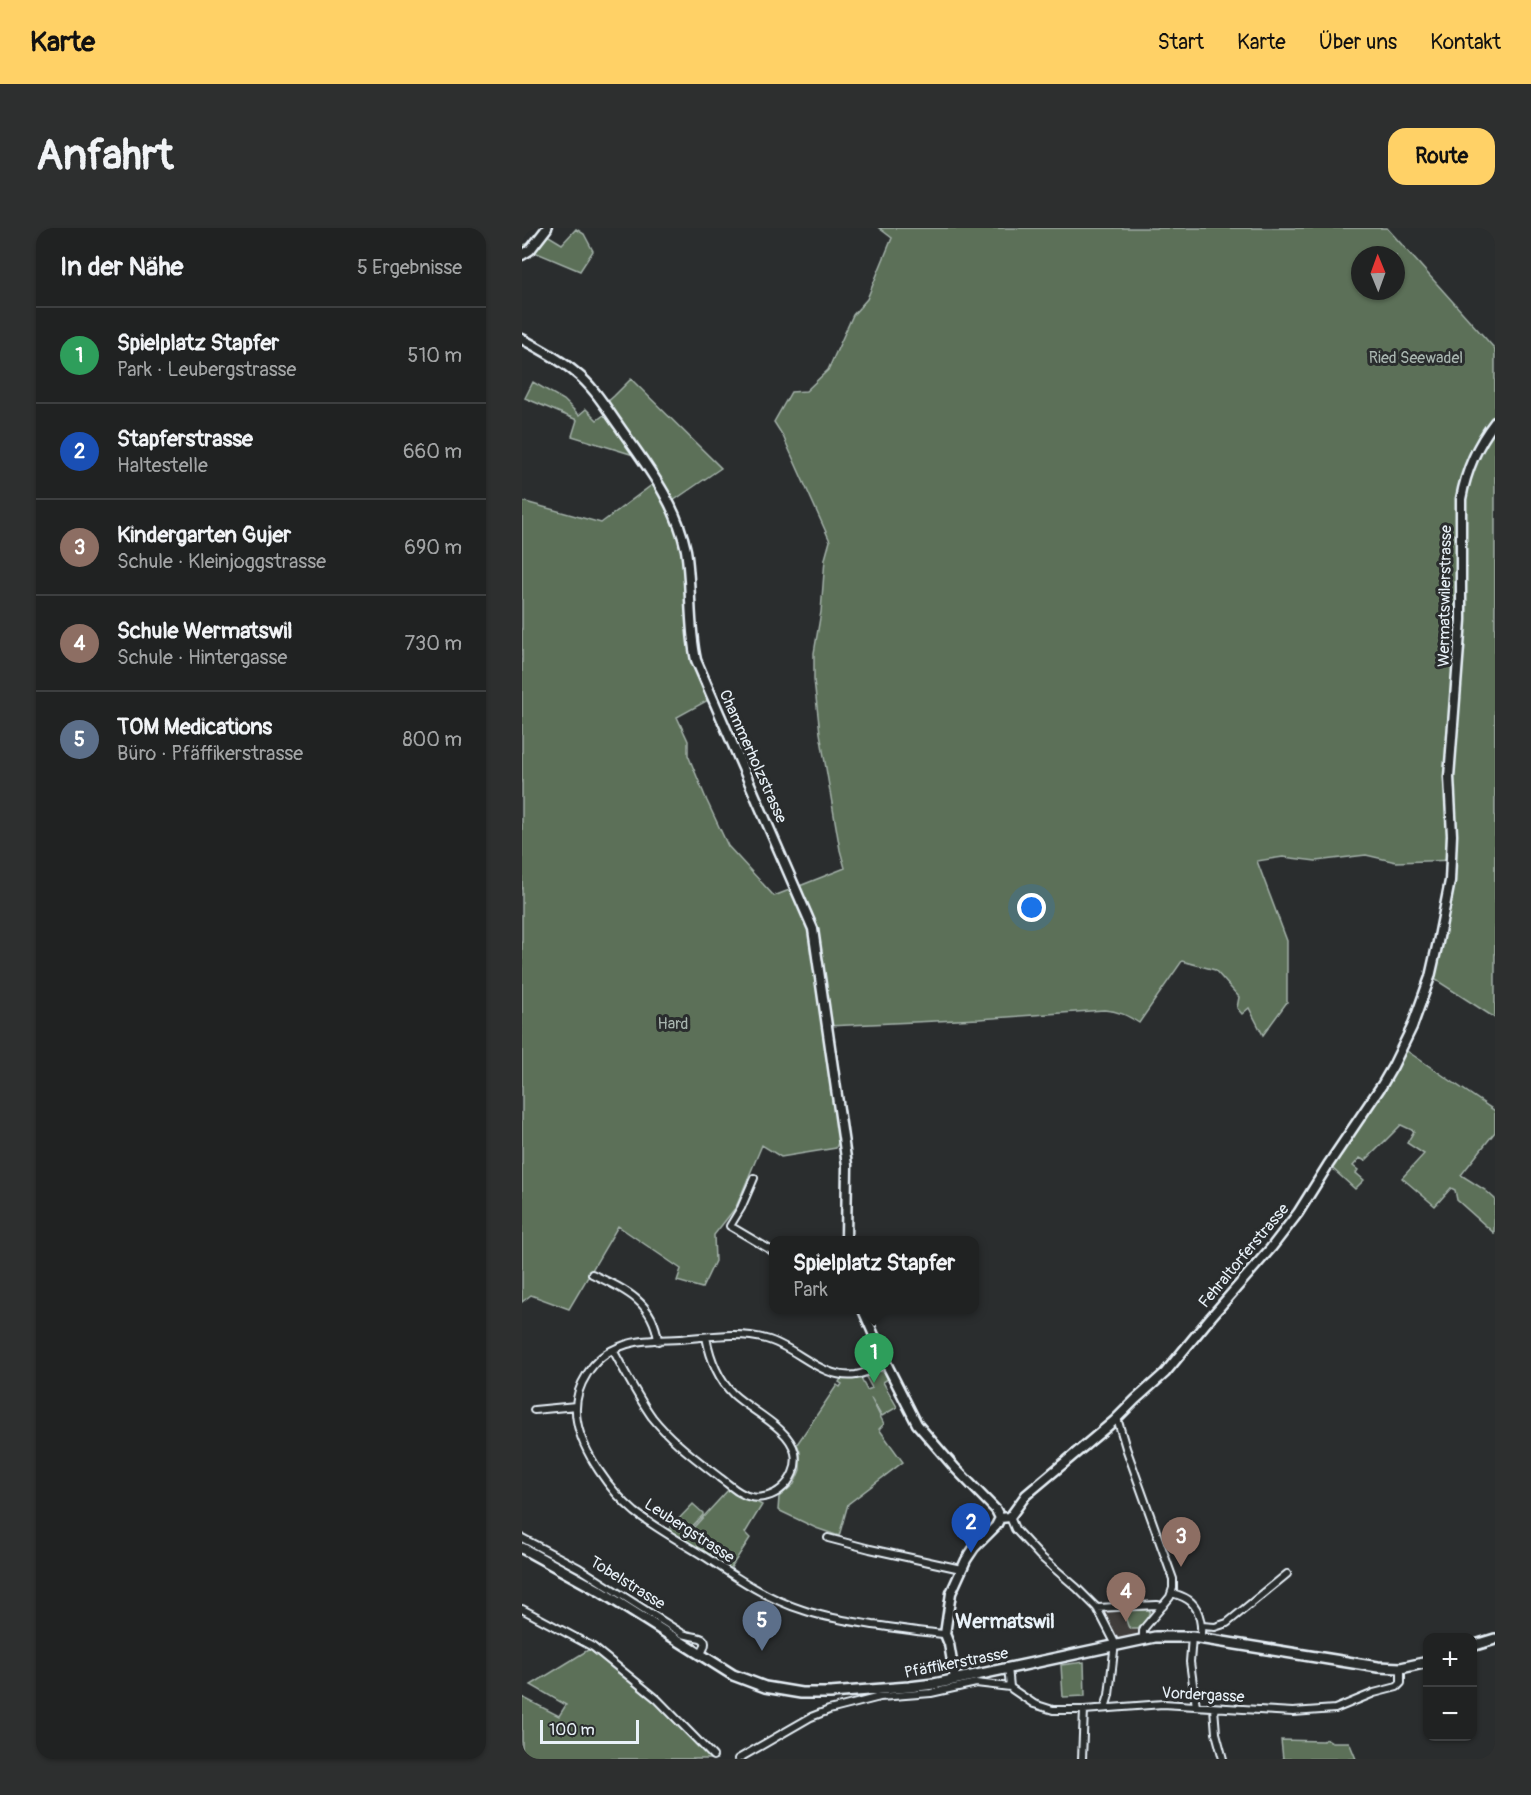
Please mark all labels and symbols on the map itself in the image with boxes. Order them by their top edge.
north arrow [1351,246,1405,300]
park label: Ried Seewadel [1369,348,1463,368]
street label: Wermatswilerstrasse [1434,525,1456,667]
street label: Chammerholzstrasse [715,687,792,826]
your location [1017,893,1046,922]
park label: Hard [658,1014,688,1034]
street label: Fehraltorferstrasse [1194,1199,1293,1312]
pin: 1 [854,1334,894,1383]
street label: Leubergstrasse [641,1494,738,1567]
pin: 2 [952,1504,990,1553]
pin: 3 [1162,1518,1200,1567]
street label: Tobelstrasse [586,1552,669,1614]
pin: 4 [1106,1572,1146,1622]
pin: 5 [742,1602,782,1651]
district label: Wermatswil [955,1609,1055,1634]
street label: Pfäffikerstrasse [903,1643,1010,1683]
street label: Vordergasse [1161,1683,1245,1707]
scale bar [540,1717,639,1744]

